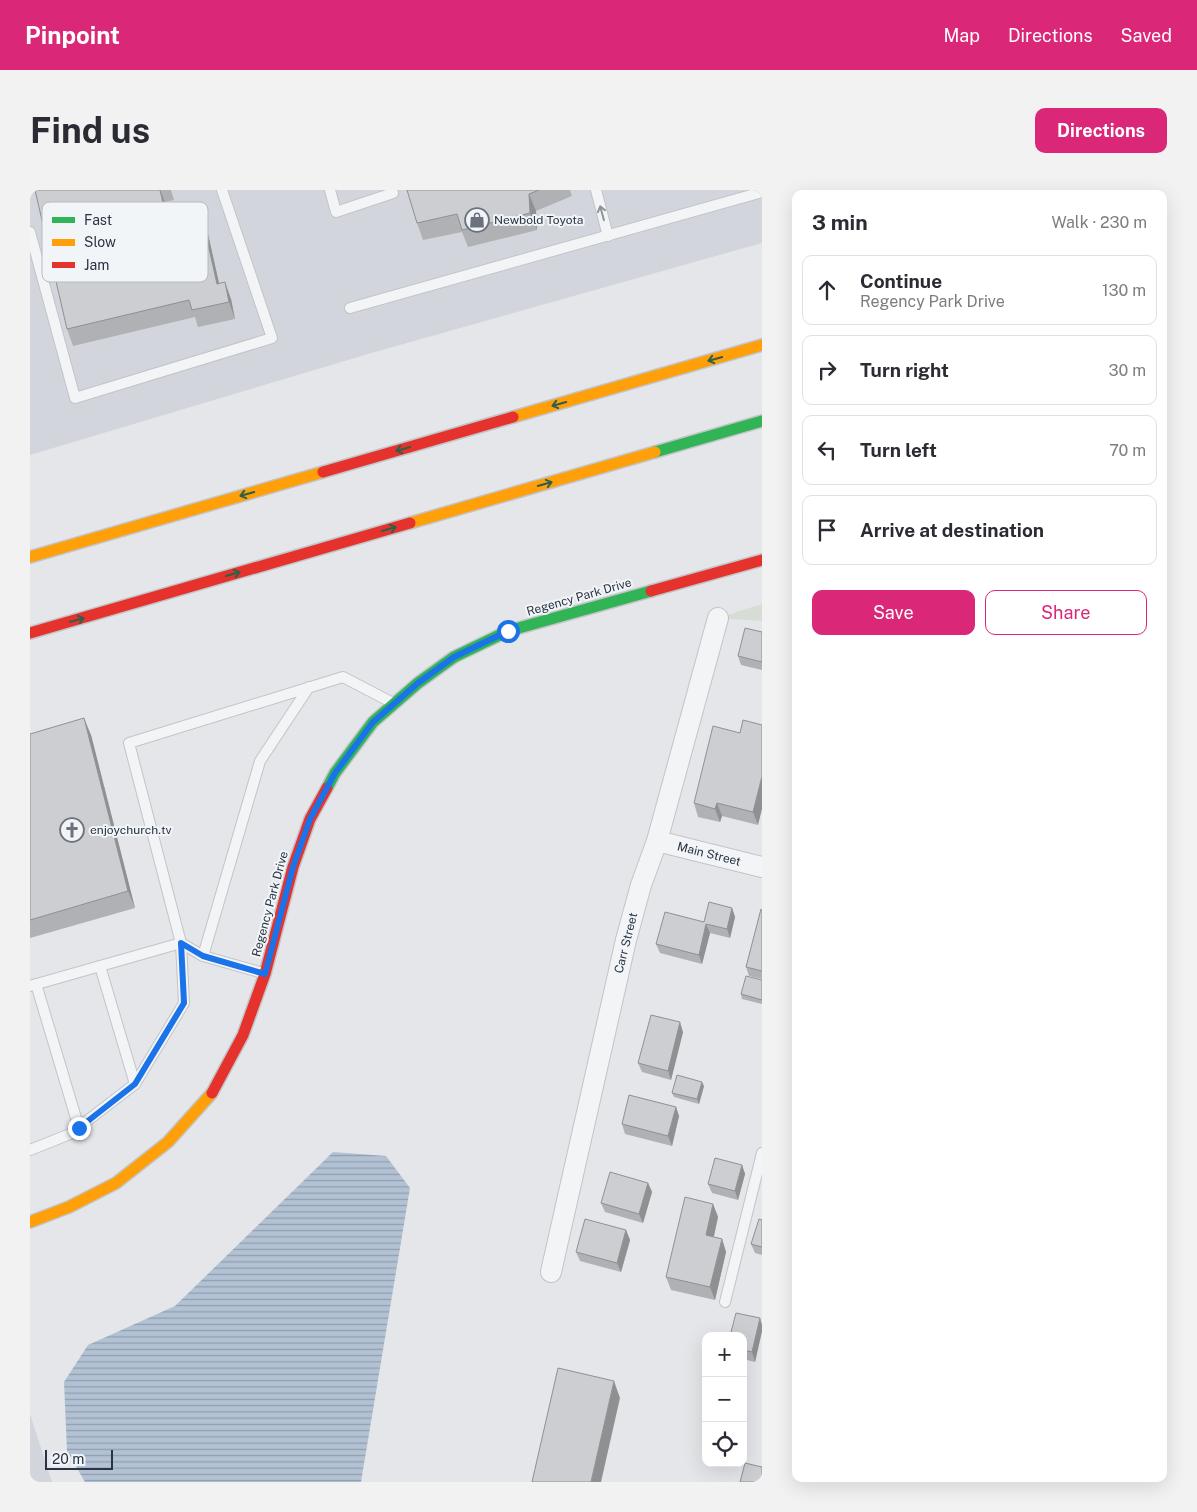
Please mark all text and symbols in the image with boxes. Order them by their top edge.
text: Pinpoint [25,21,120,49]
text: Map [943,25,980,46]
text: Directions [1008,25,1093,46]
text: Saved [1121,25,1172,46]
button: Directions [1035,108,1167,153]
text: Find us [30,110,150,151]
legend [42,202,208,282]
one-way arrow [597,205,606,221]
shop icon: Newbold Toyota [464,207,490,233]
text: 3 min [812,210,868,235]
text: Fast [84,212,112,228]
place label: Newbold Toyota [494,213,583,227]
text: Walk · 230 m [1051,213,1147,232]
text: Slow [84,234,116,250]
text: Jam [84,257,109,273]
text: Continue [860,270,942,292]
icon: ahead [813,276,841,304]
text: 130 m [1102,281,1146,300]
text: Regency Park Drive [860,292,1005,311]
one-way arrow [708,354,724,364]
icon: right [813,356,841,384]
text: Turn right [860,359,949,381]
text: 30 m [1109,361,1146,380]
one-way arrow [552,399,568,409]
icon: left [813,436,841,464]
text: Turn left [860,439,937,461]
text: 70 m [1109,441,1146,460]
one-way arrow [395,445,411,454]
one-way arrow [537,479,553,488]
one-way arrow [239,490,255,500]
icon: arrive [813,516,841,544]
text: Arrive at destination [860,519,1044,541]
one-way arrow [380,524,396,533]
one-way arrow [224,569,240,578]
street label: Regency Park Drive [525,575,633,619]
button: Save [812,590,975,635]
button: Share [985,590,1147,635]
one-way arrow [68,614,84,624]
route start [497,620,520,643]
church icon: enjoychurch.tv [59,817,85,843]
place label: enjoychurch.tv [90,823,172,837]
street label: Main Street [676,839,743,869]
street label: Regency Park Drive [249,850,291,958]
street label: Carr Street [612,911,640,975]
route end [68,1117,91,1140]
map controls [702,1332,747,1467]
button: + [702,1332,747,1377]
button: − [702,1377,747,1422]
button: locate [702,1422,747,1467]
scale bar [45,1447,112,1470]
text: 20 m [52,1451,84,1467]

